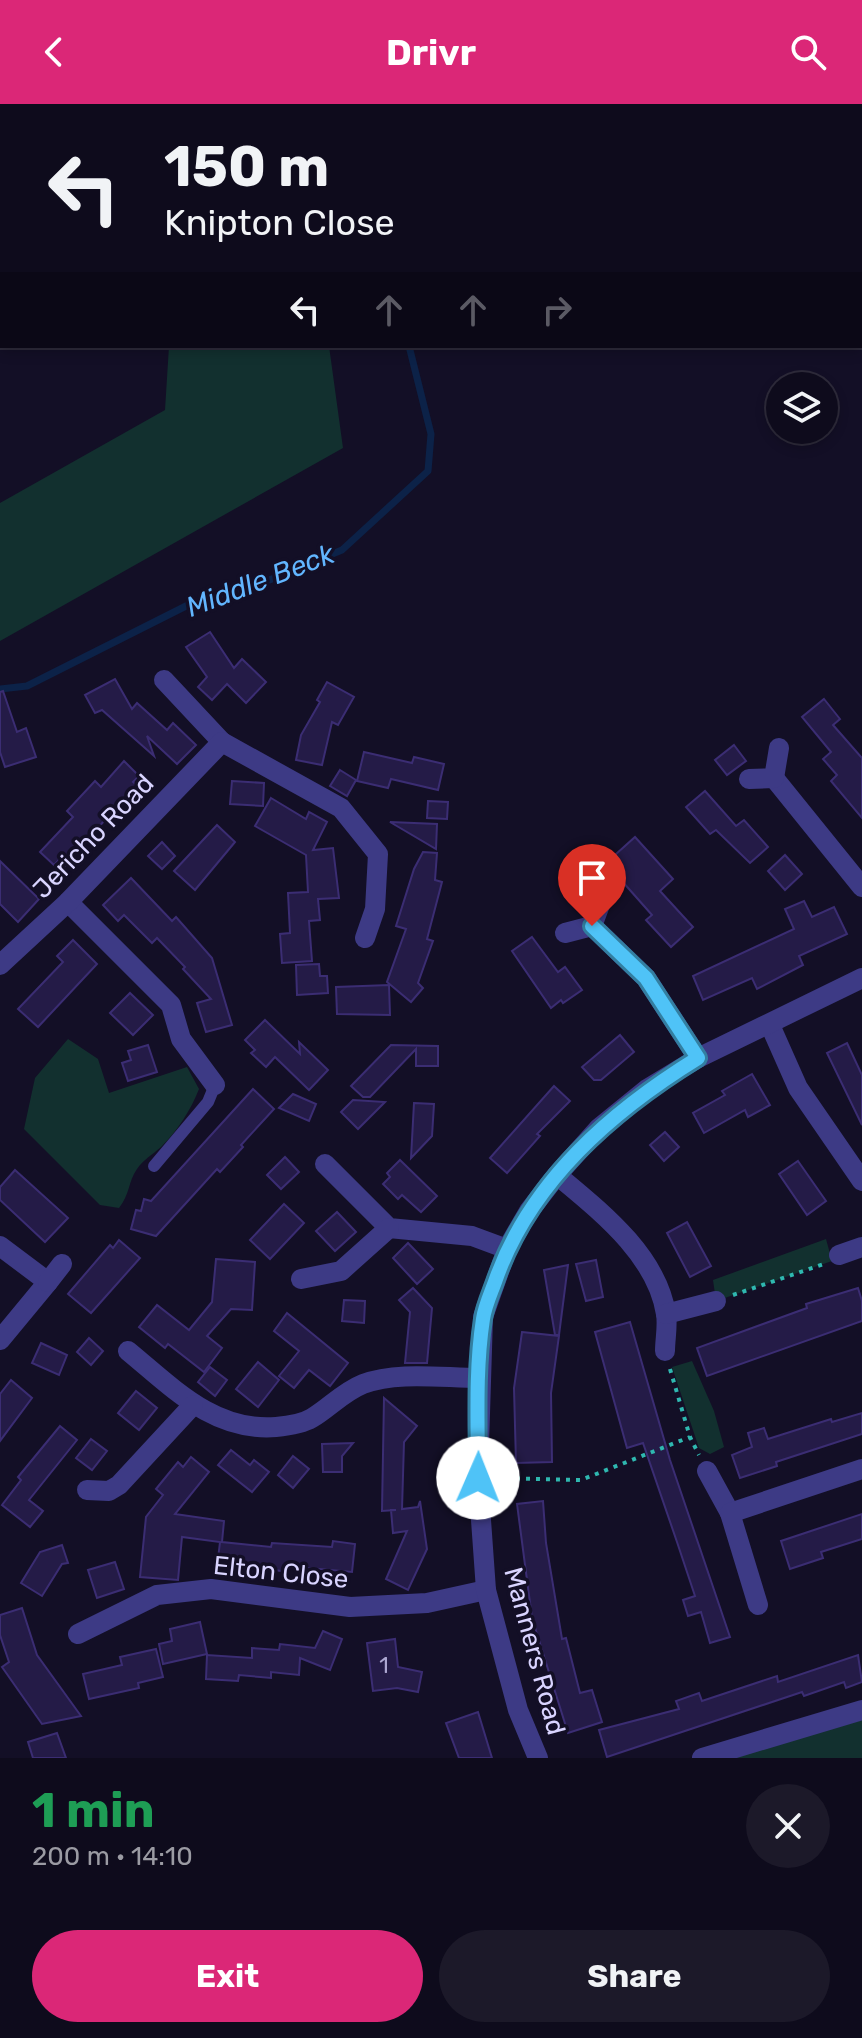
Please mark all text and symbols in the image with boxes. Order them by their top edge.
icon: back [32,30,76,74]
icon: search [786,30,830,74]
text: Drivr [386,31,476,74]
text: 150 m [164,134,329,200]
icon: left [32,136,136,240]
text: Knipton Close [164,201,395,244]
icon: left [283,288,327,332]
icon: ahead [367,288,411,332]
icon: ahead [451,288,495,332]
icon: right [535,288,579,332]
map controls [766,372,838,444]
button: layers [766,372,838,444]
water label: Middle Beck [181,537,339,624]
street label: Jericho Road [27,768,160,905]
pin [558,844,626,926]
icon: arrive [570,856,614,900]
position arrow [436,1436,520,1520]
street label: Elton Close [212,1550,350,1595]
street label: Manners Road [497,1564,572,1738]
house number: 1 [379,1652,389,1679]
text: 1 min [32,1782,155,1839]
button: close [746,1784,830,1868]
text: 200 m · 14:10 [32,1841,193,1872]
button: Exit [32,1930,423,2022]
button: Share [439,1930,830,2022]

